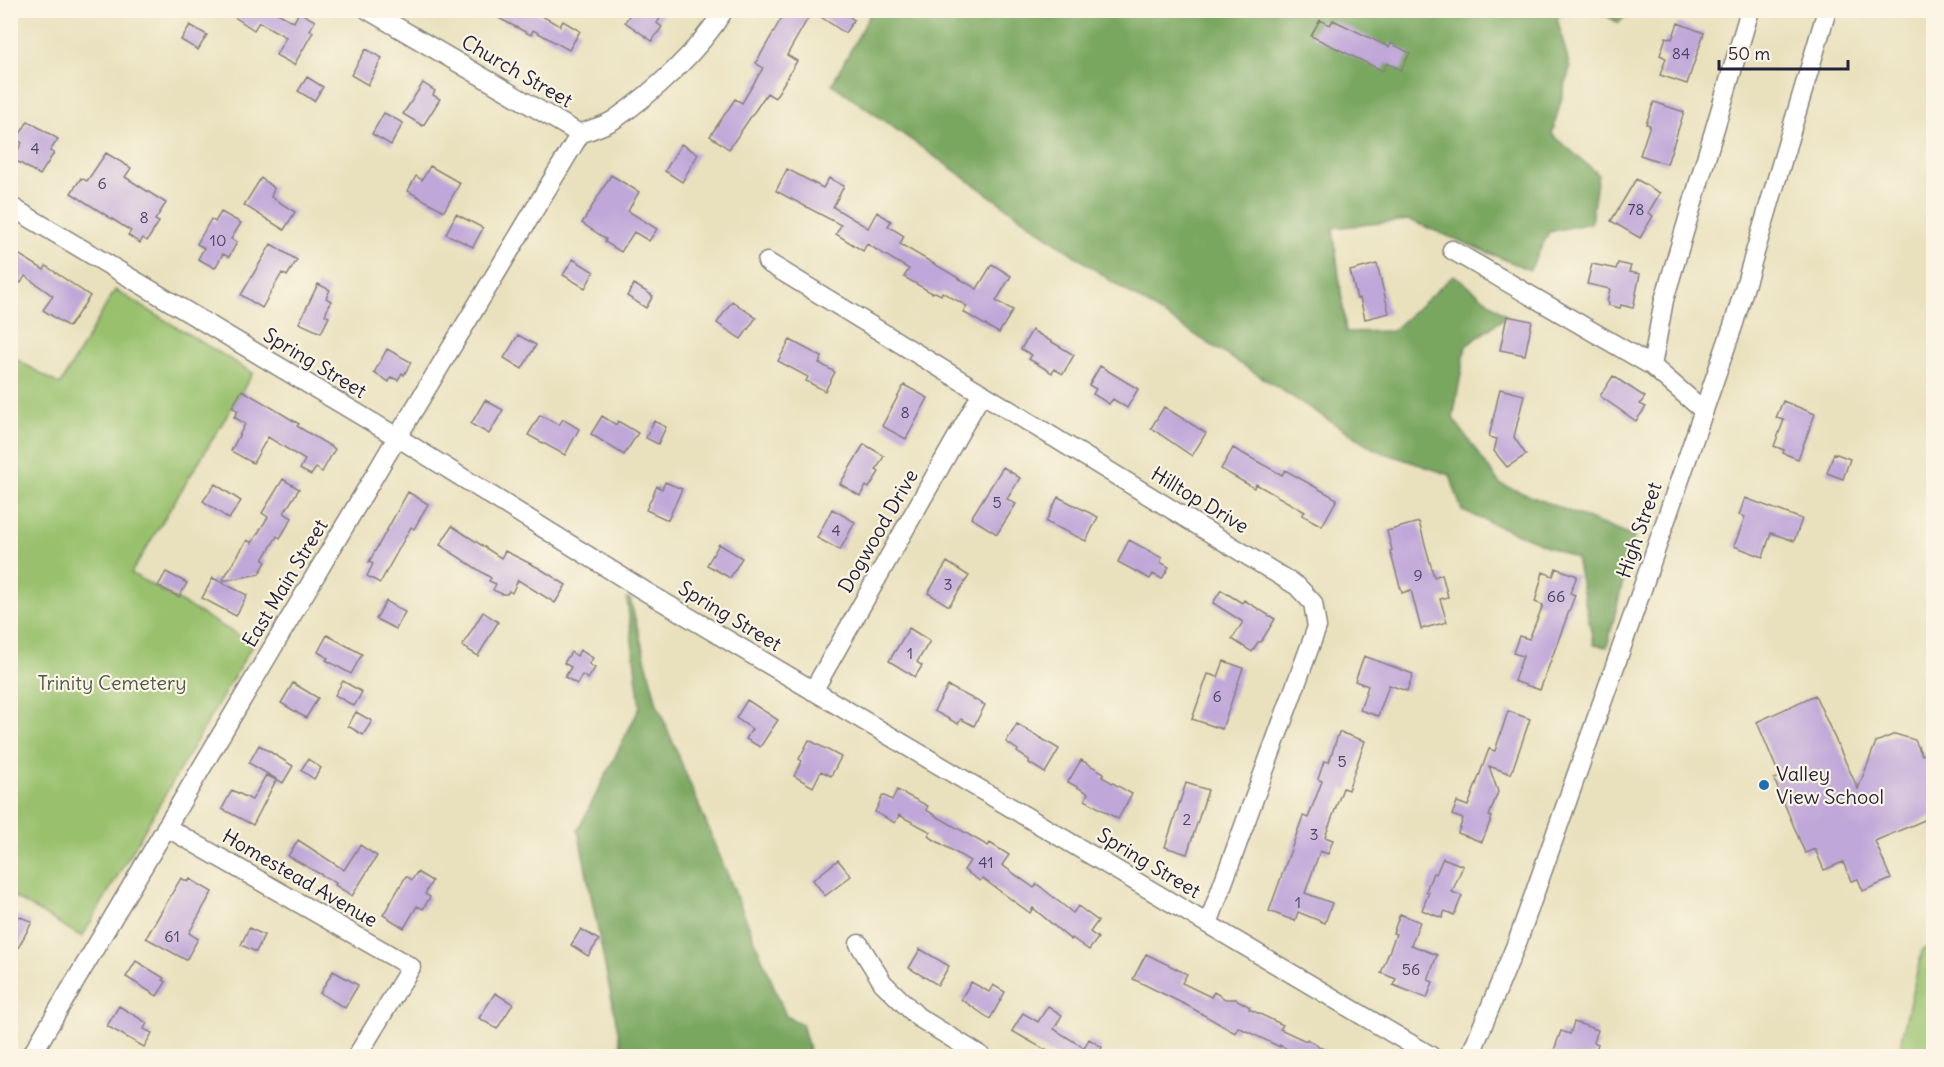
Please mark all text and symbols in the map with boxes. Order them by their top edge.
street label: Church Street [457,29,577,113]
scale bar [1719,33,1848,71]
text: 50 m [1728,42,1770,65]
house number: 84 [1672,43,1690,63]
house number: 4 [30,138,40,158]
house number: 6 [97,173,107,193]
house number: 78 [1627,199,1645,219]
house number: 8 [139,207,149,227]
house number: 10 [210,230,226,250]
street label: Spring Street [259,322,372,403]
house number: 8 [900,402,910,422]
street label: Hilltop Drive [1147,461,1254,538]
street label: Dogwood Drive [832,464,923,597]
street label: High Street [1610,478,1667,581]
house number: 5 [992,492,1002,512]
street label: East Main Street [236,514,333,651]
house number: 4 [831,520,841,540]
house number: 9 [1413,565,1423,585]
house number: 3 [943,574,953,594]
street label: Spring Street [674,575,787,656]
house number: 66 [1547,586,1565,606]
house number: 1 [907,643,913,663]
park label: Trinity Cemetery [37,670,187,695]
house number: 6 [1212,686,1222,706]
house number: 5 [1337,751,1347,771]
place label: Valley View School [1776,761,1884,809]
marker: Valley View School [1757,778,1771,792]
house number: 2 [1183,809,1192,829]
street label: Spring Street [1093,822,1206,903]
street label: Homestead Avenue [218,823,382,932]
house number: 3 [1309,824,1319,844]
house number: 41 [978,852,994,872]
house number: 1 [1295,892,1301,912]
house number: 61 [164,926,180,946]
house number: 56 [1402,959,1420,979]

